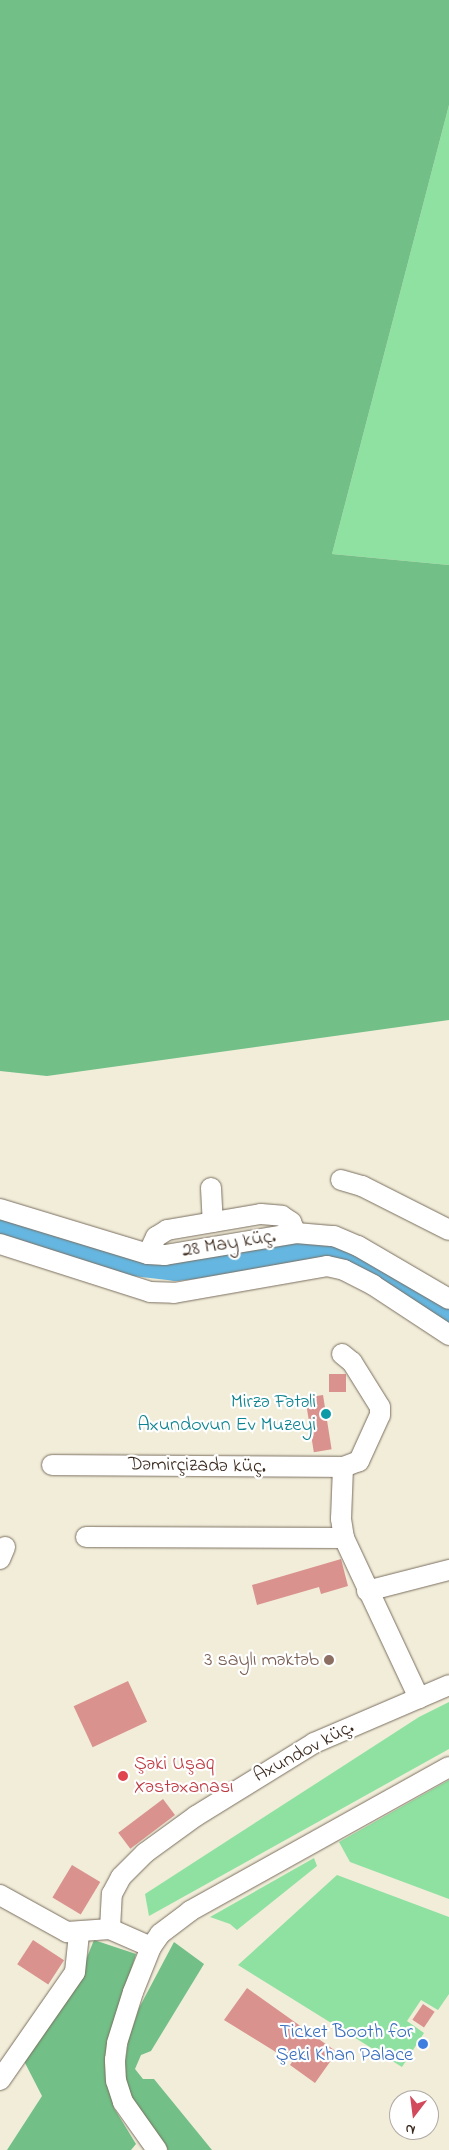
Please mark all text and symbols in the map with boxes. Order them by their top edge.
street label: 28 May küç. [180,1225,278,1263]
place label: Mirzə Fətəli Axundovun Ev Muzeyi [137,1390,316,1437]
marker: Mirzə Fətəli Axundovun Ev Muzeyi [320,1408,332,1420]
street label: Dəmirçizadə küç. [128,1453,266,1479]
place label: 3 saylı məktəb [204,1648,319,1672]
marker: 3 saylı məktəb [323,1654,335,1666]
street label: Axundov küç. [250,1716,358,1788]
place label: Şəki Uşaq Xəstəxanası [134,1752,234,1799]
marker: Şəki Uşaq Xəstəxanası [116,1769,130,1783]
place label: Ticket Booth for Şeki Khan Palace [276,2020,413,2067]
marker: Ticket Booth for Şeki Khan Palace [417,2038,429,2050]
north arrow [389,2090,439,2140]
text: N [403,2118,418,2140]

